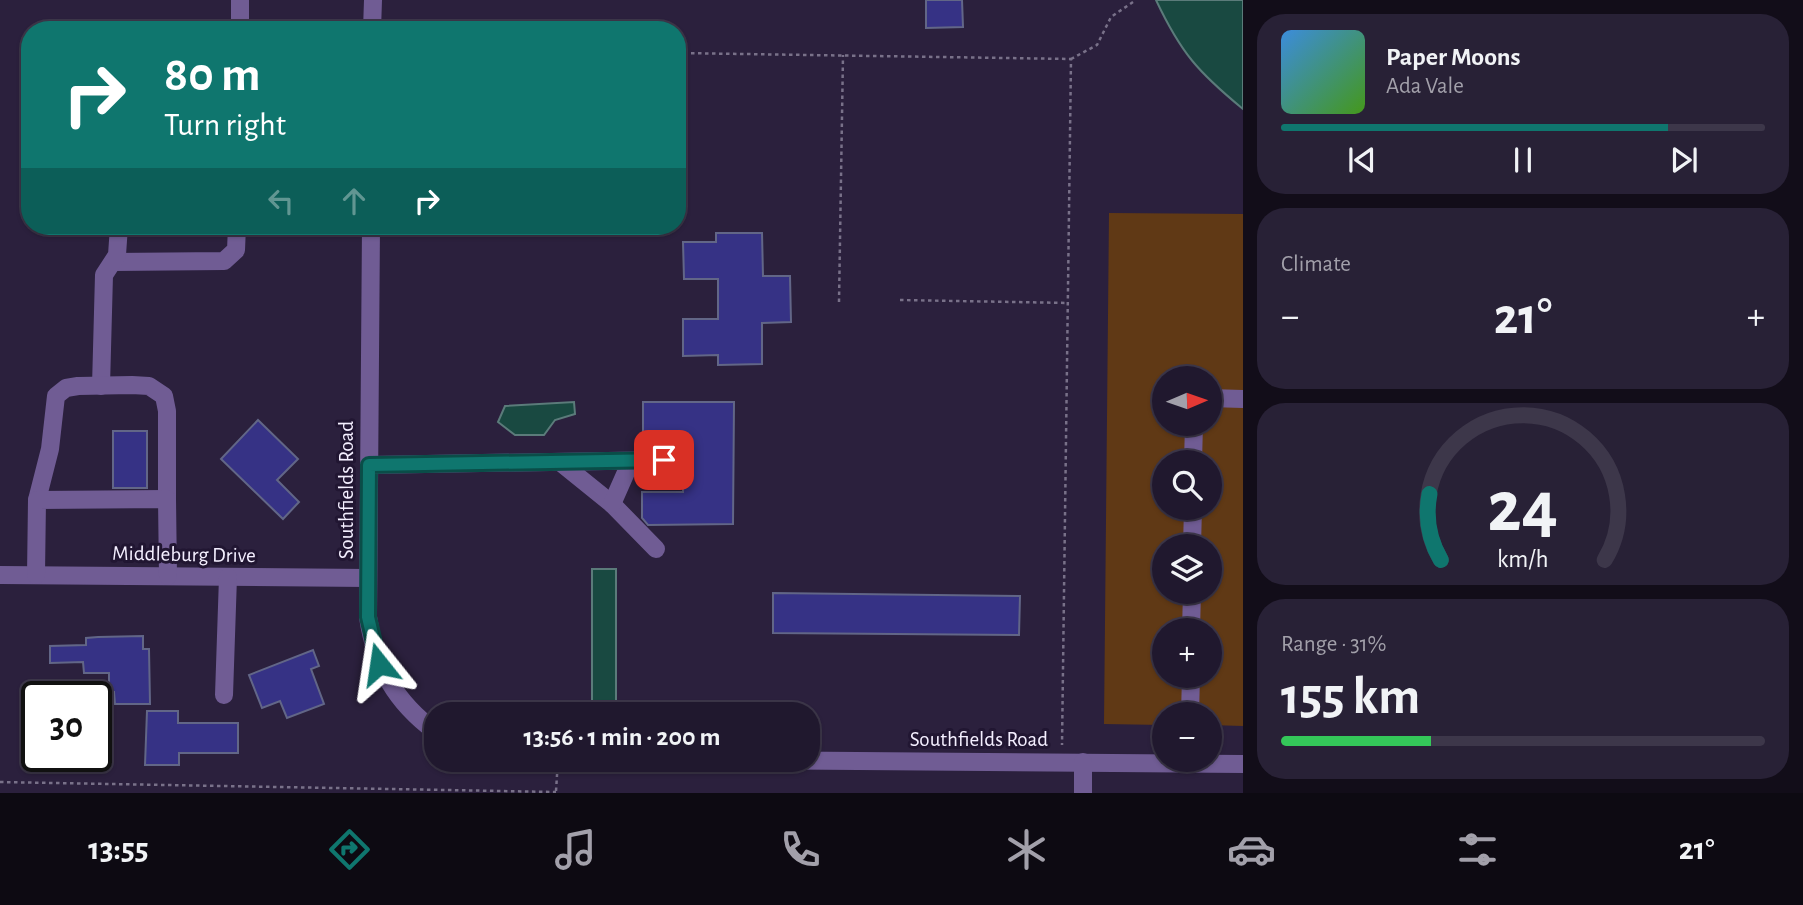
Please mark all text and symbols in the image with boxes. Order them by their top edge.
text: Paper Moons [1386,44,1521,70]
icon: right [49,49,140,140]
text: 80 m [164,51,261,100]
text: Ada Vale [1386,75,1464,98]
text: Turn right [164,109,286,141]
icon: previous [1343,141,1381,179]
icon: pause [1504,141,1542,179]
icon: next [1665,141,1703,179]
icon: left [262,182,300,220]
icon: ahead [335,182,373,220]
icon: right [408,182,446,220]
text: Climate [1281,253,1351,276]
text: 21° [1494,291,1552,343]
text: − [1281,298,1299,336]
text: + [1747,298,1765,336]
north arrow [1152,366,1222,436]
map controls [1152,366,1222,772]
street label: Southfields Road [336,421,357,559]
pin [634,430,694,490]
icon: arrive [645,441,683,479]
button: search [1152,450,1222,520]
text: 24 [1488,472,1558,545]
button: layers [1152,534,1222,604]
street label: Middleburg Drive [112,543,256,566]
text: km/h [1497,546,1549,571]
button: + [1152,618,1222,688]
position arrow [342,627,416,701]
text: Range · 31% [1281,633,1387,656]
text: 155 km [1281,671,1420,723]
speed limit sign: 30 [21,681,112,772]
button: − [1152,702,1222,772]
text: 13:56 · 1 min · 200 m [524,724,720,750]
street label: Southfields Road [910,729,1048,750]
icon: directions [325,825,374,874]
icon: music [551,825,600,874]
icon: phone [776,825,825,874]
icon: climate [1002,825,1051,874]
icon: car [1227,825,1276,874]
icon: filters [1453,825,1502,874]
text: 13:55 [88,833,149,865]
text: 21° [1679,833,1715,865]

